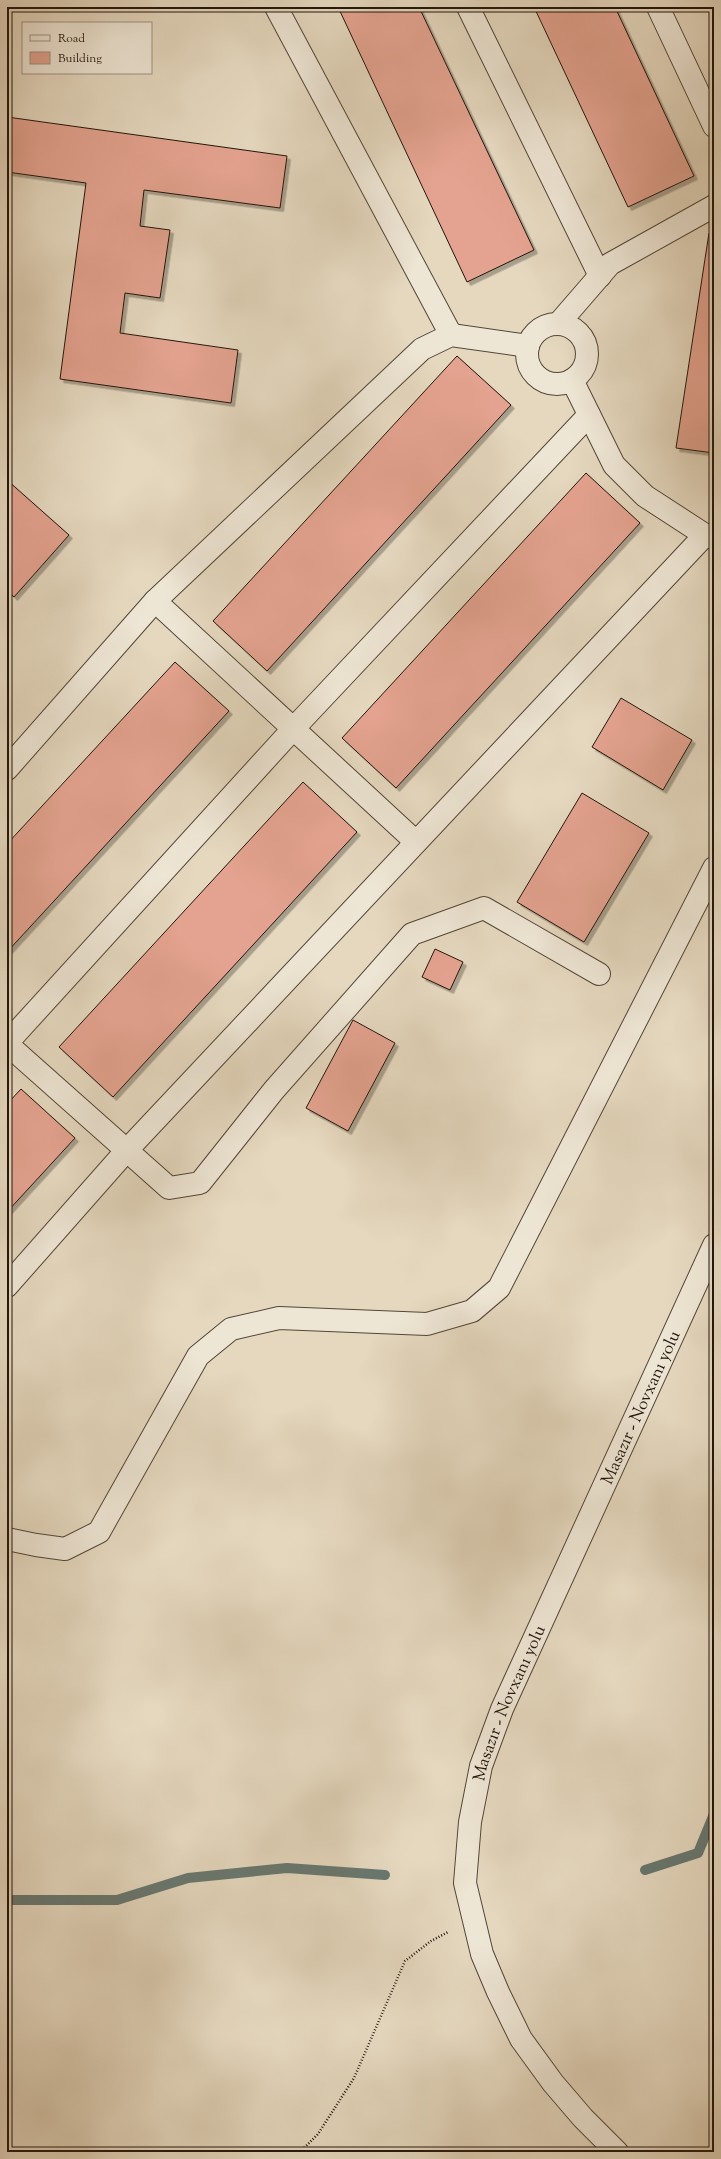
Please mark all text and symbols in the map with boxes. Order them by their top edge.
legend [22,22,152,74]
text: Road [58,30,85,48]
text: Building [58,50,102,68]
street label: Masazır - Novxanı yolu [596,1327,687,1489]
street label: Masazır - Novxanı yolu [468,1622,553,1783]

